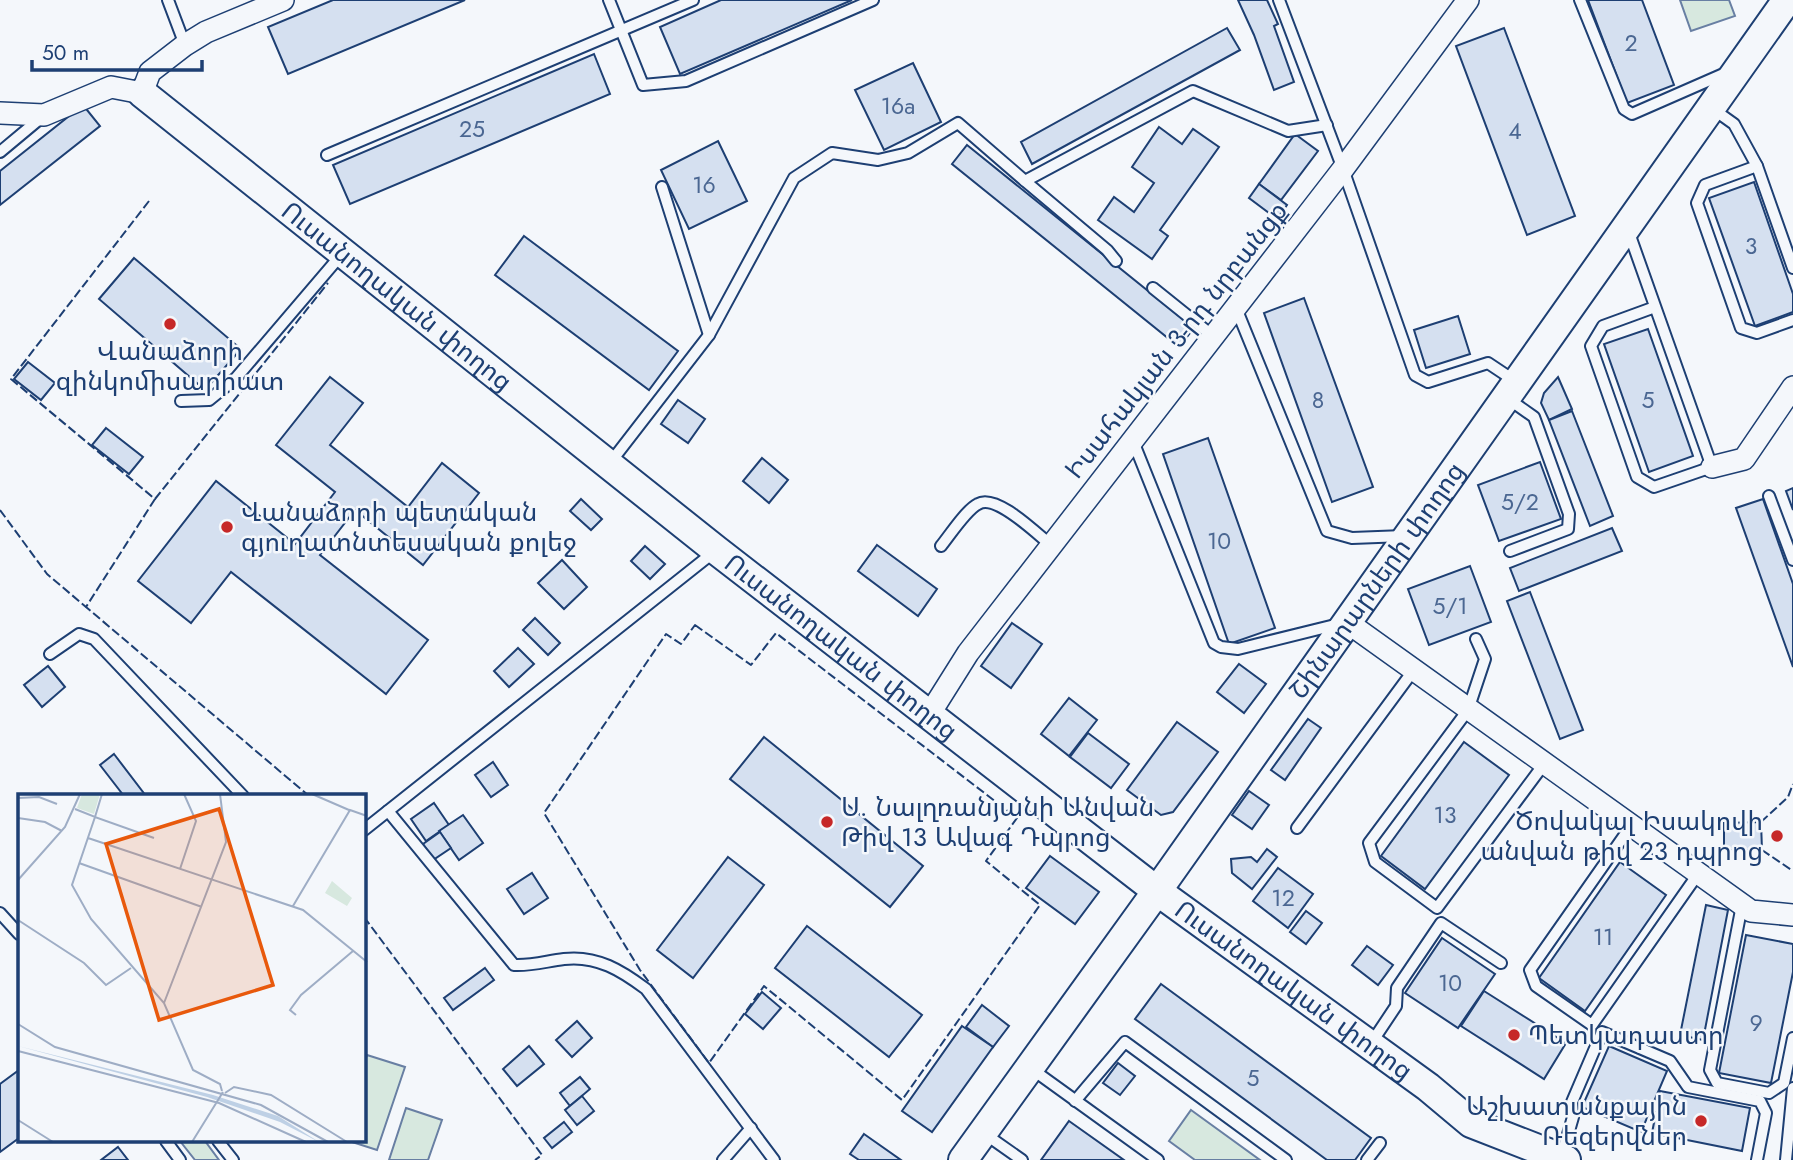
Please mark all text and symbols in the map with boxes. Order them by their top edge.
house number: 2 [1624,26,1638,60]
scale bar [32,28,201,72]
text: 50 m [42,38,89,68]
house number: 16a [881,89,915,123]
house number: 25 [459,112,485,146]
house number: 4 [1508,114,1522,148]
house number: 16 [692,168,716,202]
street label: Ուսանողական փողոց [273,192,521,400]
street label: Իսահակյան 3-րդ նրբանցք [1056,193,1296,487]
house number: 3 [1745,229,1757,263]
marker: Վանաձորի զինկոմիսարիատ [162,316,178,332]
place label: Վանաձորի զինկոմիսարիատ [56,332,284,400]
house number: 8 [1312,383,1324,417]
house number: 5 [1642,383,1655,417]
street label: Շինարարների փողոց [1279,454,1474,707]
house number: 5/2 [1501,485,1539,519]
place label: Վանաձորի պետական գյուղատնտեսական քոլեջ [241,493,576,561]
marker: Վանաձորի պետական գյուղատնտեսական քոլեջ [219,519,235,535]
house number: 10 [1207,524,1231,558]
street label: Ուսանողական փողոց [717,544,966,749]
house number: 5/1 [1432,589,1468,623]
place label: Ս. Նալղռանյանի Անվան Թիվ 13 Ավագ Դպրոց [841,788,1154,856]
inset map [18,794,366,1142]
house number: 13 [1434,798,1456,832]
place label: Ծովակալ Իսակովի անվան թիվ 23 դպրոց [1480,802,1763,870]
marker: Ս. Նալղռանյանի Անվան Թիվ 13 Ավագ Դպրոց [819,814,835,830]
marker: Ծովակալ Իսակովի անվան թիվ 23 դպրոց [1769,828,1785,844]
house number: 12 [1271,881,1295,915]
street label: Ուսանողական փողոց [1167,891,1421,1089]
house number: 11 [1593,920,1613,954]
house number: 10 [1438,966,1462,1000]
house number: 9 [1749,1006,1763,1040]
place label: Պետկադաստր [1528,1016,1724,1054]
marker: Պետկադաստր [1506,1027,1522,1043]
house number: 5 [1247,1061,1260,1095]
place label: Աշխատանքային Ռեզերվներ [1466,1087,1687,1155]
marker: Աշխատանքային Ռեզերվներ [1693,1113,1709,1129]

